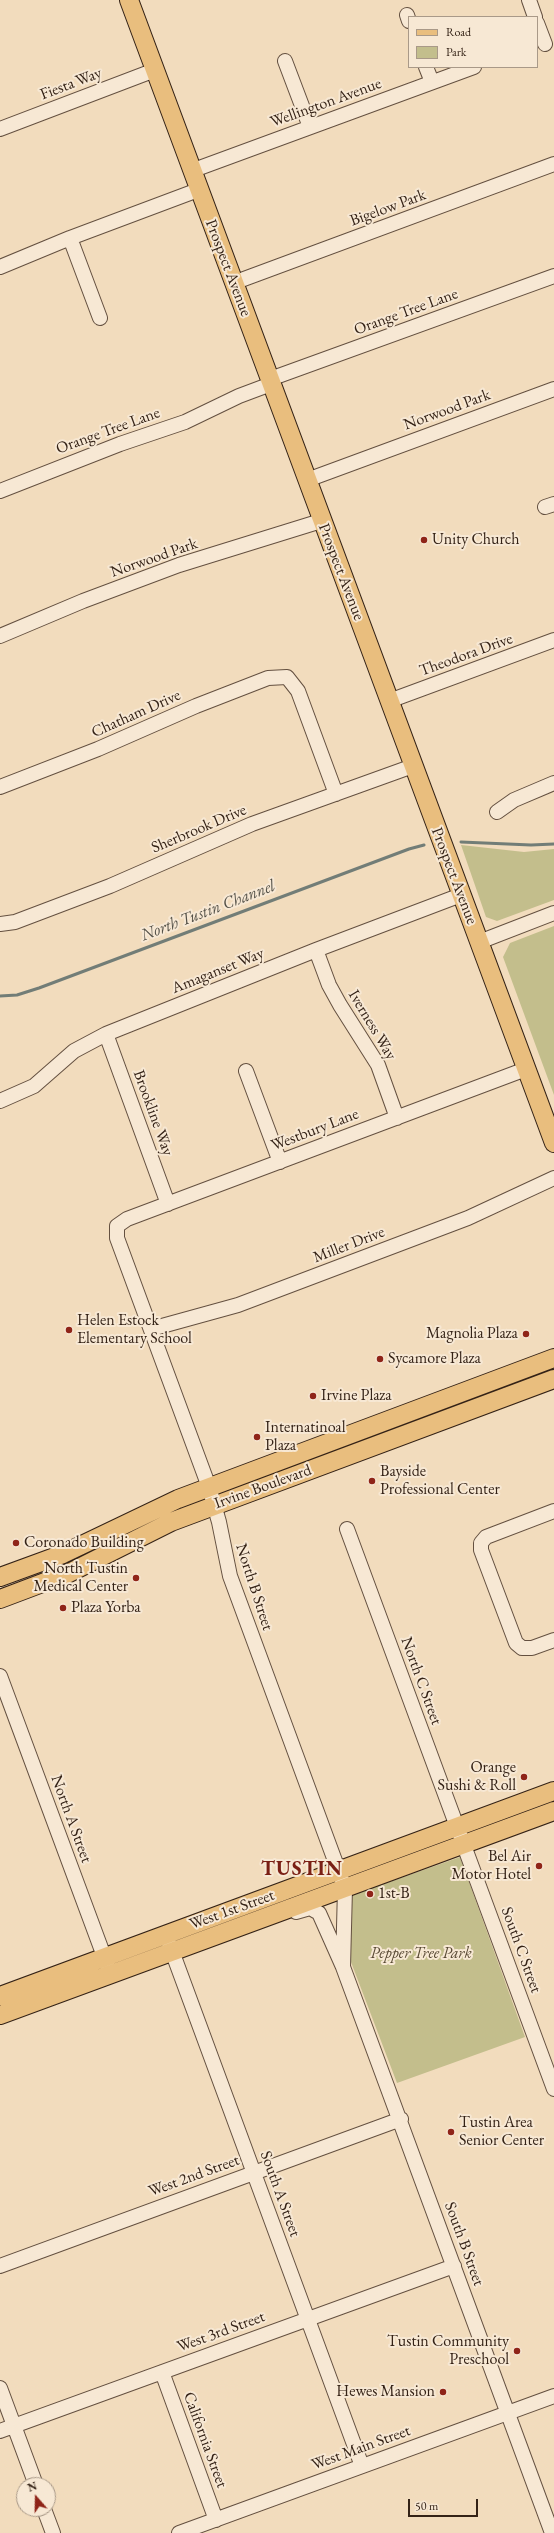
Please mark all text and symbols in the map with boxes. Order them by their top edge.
legend [408,16,538,68]
text: Road [446,24,471,40]
text: Park [446,44,466,60]
street label: Fiesta Way [37,63,105,105]
street label: Wellington Avenue [268,74,384,132]
street label: Bigelow Park [347,185,429,231]
street label: Prospect Avenue [201,217,255,319]
street label: Orange Tree Lane [351,284,461,340]
street label: Norwood Park [401,385,493,435]
street label: Orange Tree Lane [53,403,163,459]
street label: Prospect Avenue [314,521,368,623]
place label: Unity Church [432,530,520,550]
street label: Norwood Park [108,534,200,582]
marker: Unity Church [419,535,429,545]
street label: Theodora Drive [417,629,515,681]
street label: Chatham Drive [88,686,184,742]
street label: Sherbrook Drive [149,800,249,858]
street label: Prospect Avenue [427,825,481,927]
water label: North Tustin Channel [138,876,278,946]
street label: Amaganset Way [169,944,267,998]
street label: Iverness Way [344,987,400,1063]
street label: Brookline Way [129,1068,177,1158]
street label: Westbury Lane [269,1105,361,1155]
street label: Miller Drive [311,1223,387,1267]
place label: Helen Estock Elementary School [77,1311,192,1349]
place label: Magnolia Plaza [426,1324,518,1344]
marker: Helen Estock Elementary School [64,1325,74,1335]
marker: Magnolia Plaza [521,1329,531,1339]
place label: Sycamore Plaza [388,1349,481,1369]
marker: Sycamore Plaza [375,1354,385,1364]
place label: Irvine Plaza [321,1386,392,1406]
marker: Irvine Plaza [308,1391,318,1401]
place label: Internatinoal Plaza [265,1418,346,1456]
marker: Internatinoal Plaza [252,1432,262,1442]
street label: Irvine Boulevard [212,1461,314,1513]
place label: Bayside Professional Center [380,1462,500,1500]
marker: Bayside Professional Center [367,1476,377,1486]
place label: Coronado Building [24,1533,144,1553]
marker: Coronado Building [11,1538,21,1548]
street label: North B Street [231,1541,277,1633]
place label: North Tustin Medical Center [33,1559,128,1597]
marker: North Tustin Medical Center [131,1573,141,1583]
place label: Plaza Yorba [71,1598,141,1618]
marker: Plaza Yorba [58,1603,68,1613]
street label: North C Street [396,1634,446,1728]
place label: Orange Sushi & Roll [438,1758,516,1796]
marker: Orange Sushi & Roll [519,1772,529,1782]
street label: North A Street [46,1773,96,1865]
place label: Bel Air Motor Hotel [452,1847,531,1885]
district label: TUSTIN [261,1858,343,1882]
marker: Bel Air Motor Hotel [534,1861,544,1871]
place label: 1st-B [378,1884,410,1904]
street label: West 1st Street [187,1886,277,1934]
marker: 1st-B [365,1889,375,1899]
street label: South C Street [497,1904,545,1996]
park label: Pepper Tree Park [370,1944,472,1964]
place label: Tustin Area Senior Center [459,2113,544,2151]
marker: Tustin Area Senior Center [446,2127,456,2137]
street label: South A Street [256,2149,304,2239]
street label: West 2nd Street [146,2151,242,2201]
street label: South B Street [440,2199,488,2289]
street label: West 3rd Street [174,2307,268,2357]
place label: Tustin Community Preschool [387,2332,509,2370]
marker: Tustin Community Preschool [512,2346,522,2356]
place label: Hewes Mansion [336,2382,435,2402]
marker: Hewes Mansion [438,2387,448,2397]
street label: California Street [179,2389,231,2491]
street label: West Main Street [309,2421,413,2475]
north arrow [16,2477,56,2517]
text: N [26,2479,39,2495]
scale bar [410,2491,480,2517]
text: 50 m [415,2498,438,2514]

